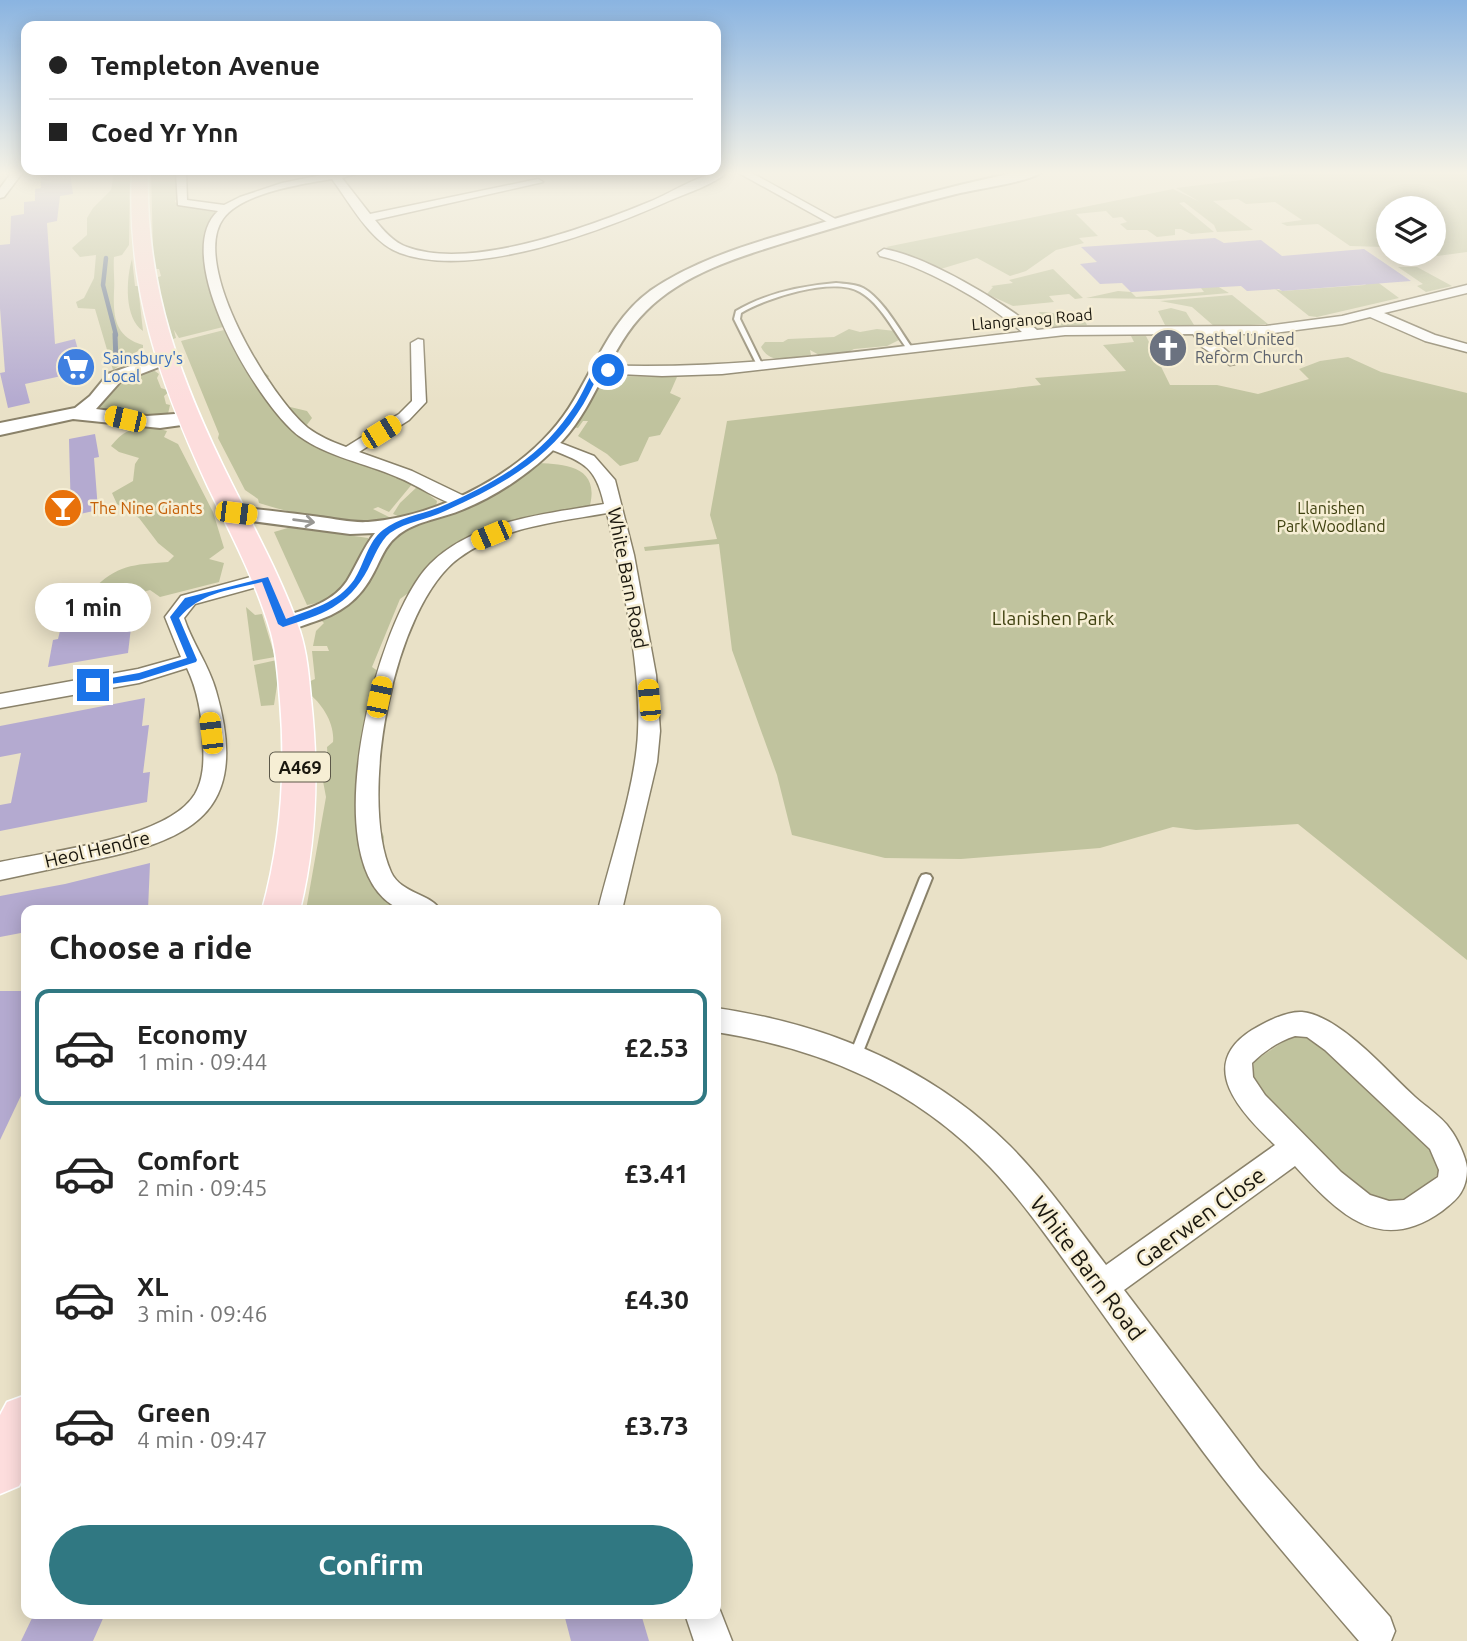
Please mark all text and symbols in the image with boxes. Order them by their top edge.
text: Templeton Avenue [91,51,320,80]
text: Coed Yr Ynn [91,118,239,147]
map controls [1376,196,1446,266]
button: layers [1376,196,1446,266]
street label: Llangranog Road [971,305,1093,333]
church icon: Bethel United Reform Church [1147,327,1189,369]
place label: Bethel United Reform Church [1195,330,1303,366]
supermarket icon: Sainsbury's Local [55,346,97,388]
place label: Sainsbury's Local [103,349,183,385]
route start [592,354,624,386]
car [103,404,148,434]
car [358,412,405,452]
bar icon: The Nine Giants [42,487,84,529]
place label: The Nine Giants [90,499,203,517]
park label: Llanishen Park Woodland [1276,499,1386,535]
car [214,500,259,526]
street label: White Barn Road [604,506,652,650]
one-way arrow [292,515,315,528]
car [468,517,515,553]
callout: 1 min [35,584,151,632]
text: 1 min [64,595,122,620]
park label: Llanishen Park [992,607,1115,629]
route end [77,669,109,701]
car [365,674,394,720]
car [637,678,662,722]
car [199,711,224,755]
road number: A469 [270,752,330,782]
street label: Heol Hendre [42,826,152,872]
text: Choose a ride [49,929,252,965]
icon: car [53,1016,116,1079]
text: Economy [137,1020,247,1049]
text: £2.53 [624,1033,689,1062]
text: 1 min · 09:44 [137,1049,268,1074]
icon: car [53,1142,116,1205]
text: Comfort [137,1146,240,1175]
text: £3.41 [624,1159,689,1188]
street label: Gaerwen Close [1130,1162,1270,1272]
text: 2 min · 09:45 [137,1175,268,1200]
street label: White Barn Road [1026,1191,1150,1345]
icon: car [53,1268,116,1331]
text: XL [137,1272,168,1301]
text: £4.30 [624,1285,689,1314]
text: 3 min · 09:46 [137,1301,268,1326]
icon: car [53,1394,116,1457]
text: Green [137,1398,211,1427]
text: £3.73 [624,1411,689,1440]
text: 4 min · 09:47 [137,1427,268,1452]
button: Confirm [49,1525,693,1605]

